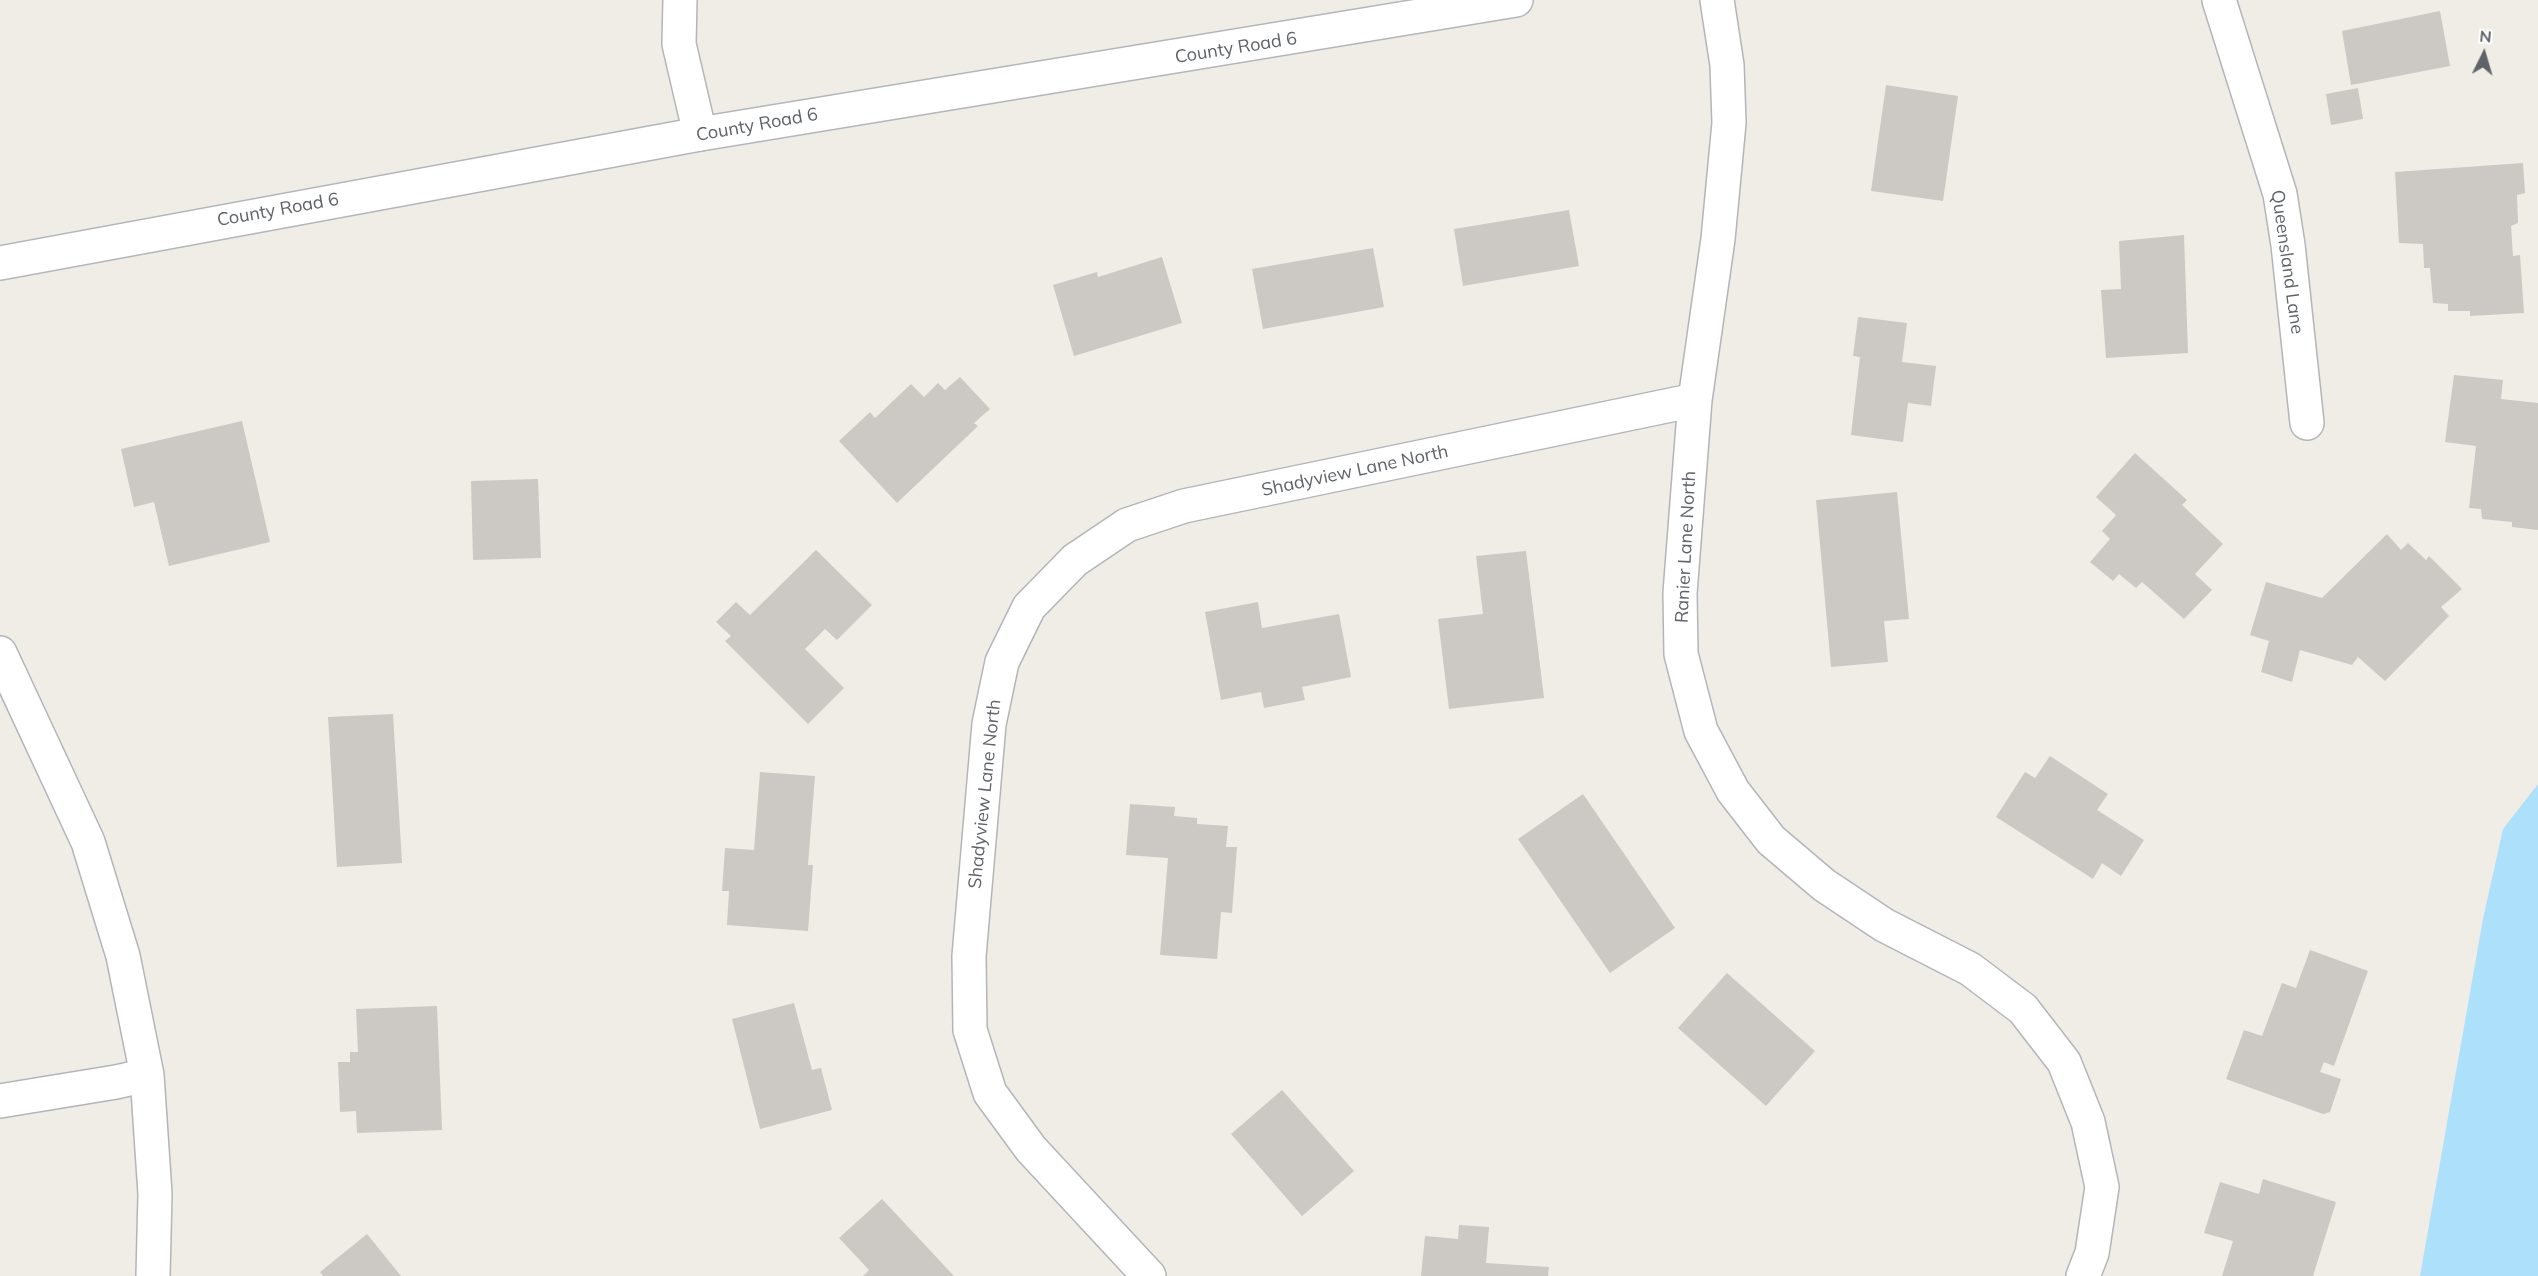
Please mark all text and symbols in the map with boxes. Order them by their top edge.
north arrow [2454,24,2514,84]
text: N [2479,26,2492,47]
street label: County Road 6 [1173,28,1299,68]
street label: County Road 6 [694,104,820,146]
street label: Queensland Lane [2266,188,2308,336]
street label: County Road 6 [215,189,341,231]
street label: Shadyview Lane North [1260,441,1450,501]
street label: Ranier Lane North [1671,470,1701,624]
street label: Shadyview Lane North [964,698,1006,890]

